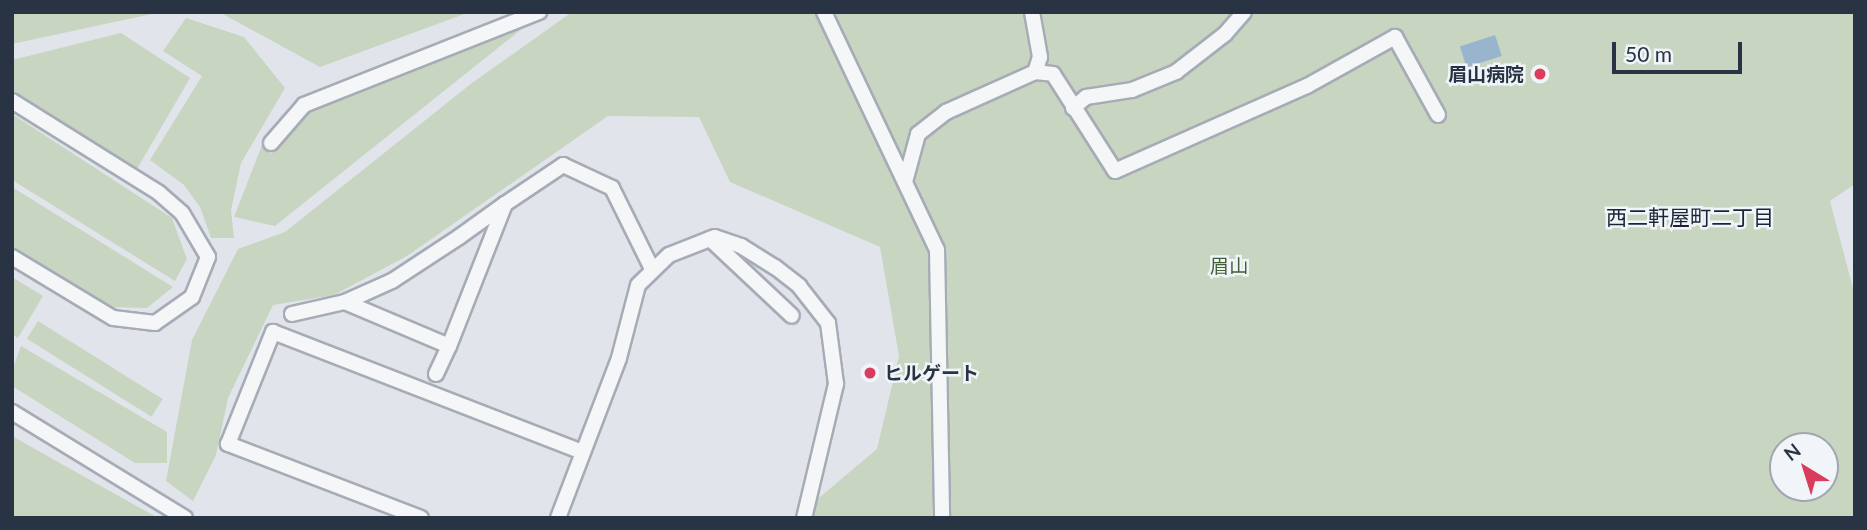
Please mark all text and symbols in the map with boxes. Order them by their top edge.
scale bar [1615,28,1744,72]
text: 50 m [1625,41,1672,66]
place label: 眉山病院 [1448,63,1524,85]
marker: 眉山病院 [1530,64,1550,84]
district label: 西二軒屋町二丁目 [1606,204,1774,230]
park label: 眉山 [1210,255,1248,277]
place label: ヒルゲート [884,362,979,384]
marker: ヒルゲート [862,365,878,381]
north arrow [1769,432,1839,502]
text: N [1779,438,1805,465]

